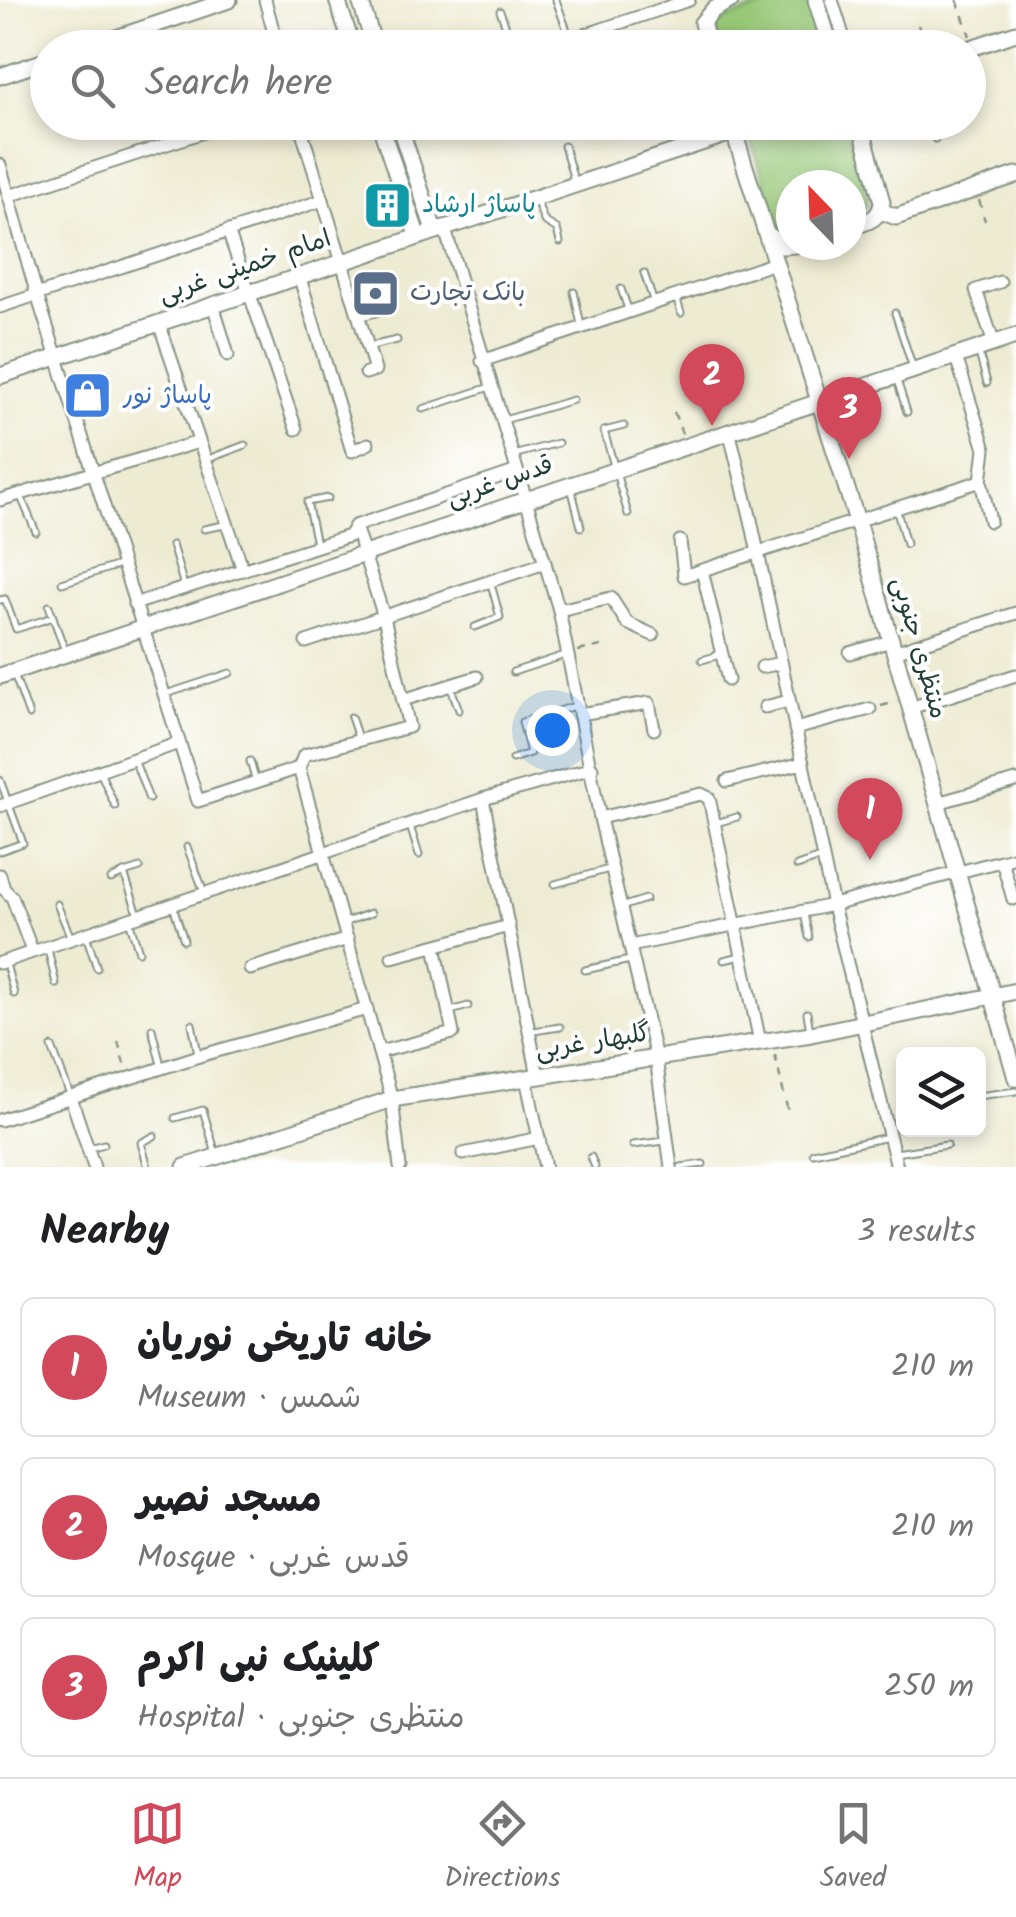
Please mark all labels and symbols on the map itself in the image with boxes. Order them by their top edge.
north arrow [776,170,866,260]
building icon: پاساژ ارشاد [361,179,413,231]
place label: پاساژ ارشاد [422,185,536,225]
street label: امام خمینی غربی [153,219,337,315]
bank icon: بانک تجارت [349,267,401,319]
place label: بانک تجارت [410,273,525,313]
pin: 2 [680,344,744,426]
shop icon: پاساژ نور [62,370,114,422]
place label: پاساژ نور [122,376,212,416]
pin: 3 [816,376,882,459]
street label: قدس غربی [441,445,559,519]
street label: منتظری جنوبی [880,572,958,724]
your location [527,705,578,756]
pin: 1 [838,778,902,860]
street label: گلبهار غربی [533,1013,653,1071]

